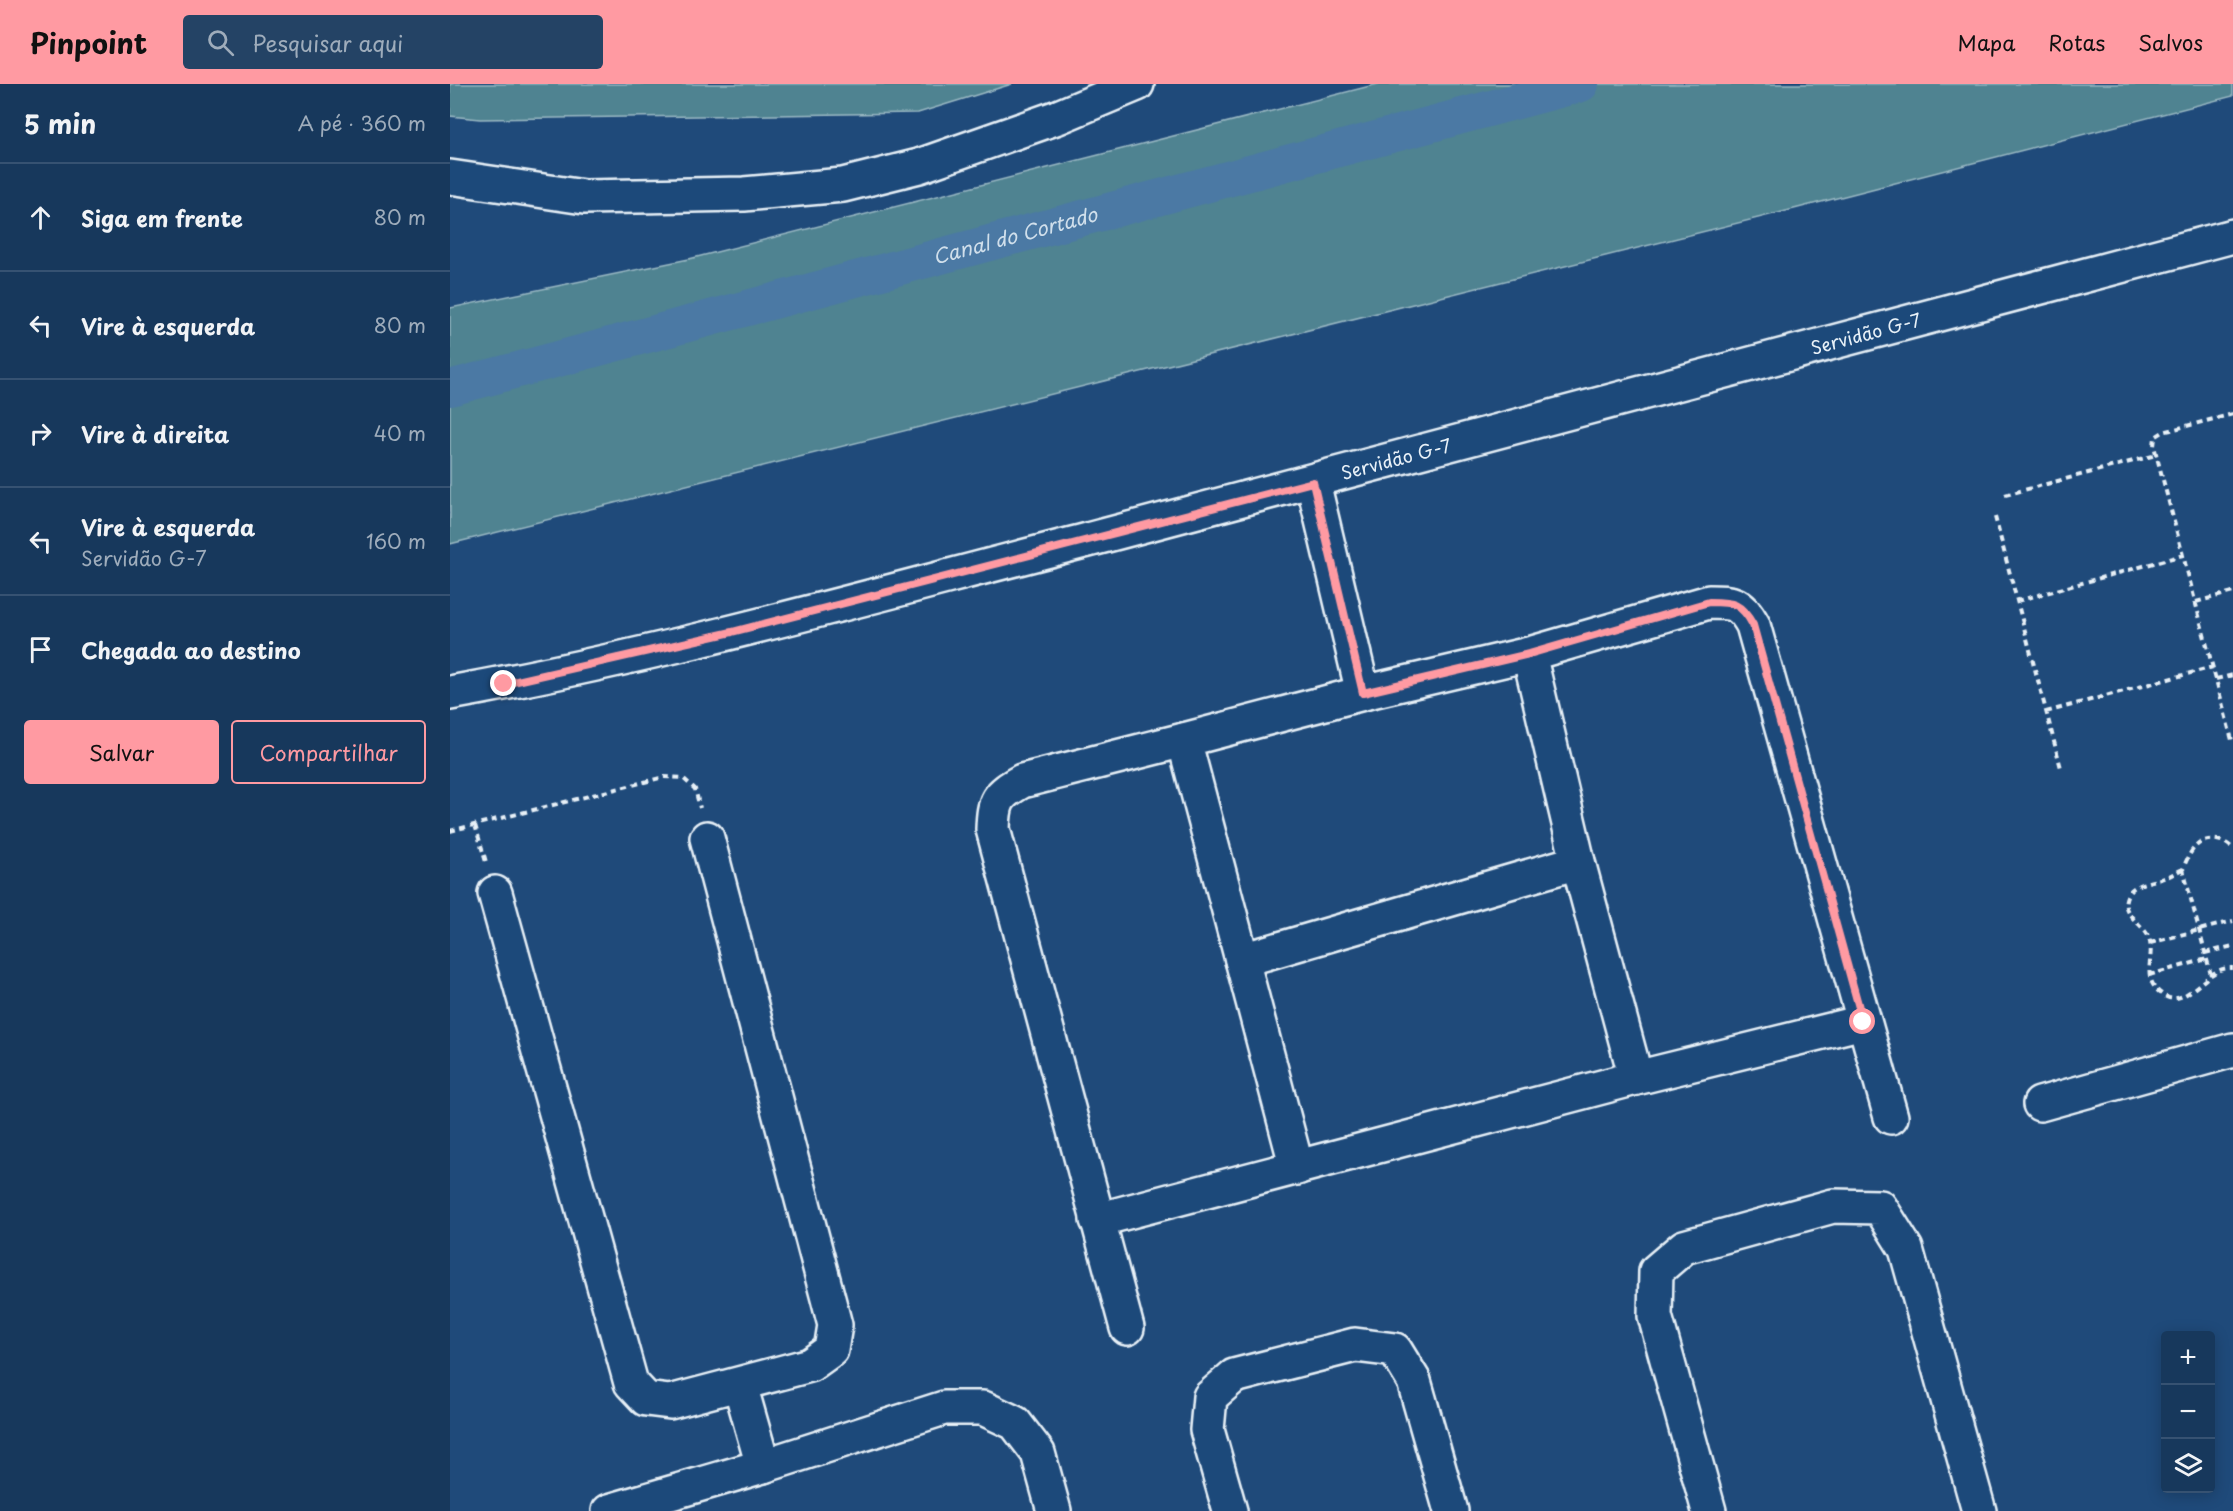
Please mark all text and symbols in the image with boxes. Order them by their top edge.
search box [183,15,603,69]
text: Pinpoint [30,21,147,64]
icon: search [204,26,237,59]
text: Pesquisar aqui [252,26,403,59]
text: Mapa [1958,26,2015,58]
text: Rotas [2048,26,2105,58]
text: Salvos [2138,26,2203,58]
text: 5 min [24,104,96,143]
text: A pé · 360 m [298,108,426,138]
water label: Canal do Cortado [929,199,1101,272]
icon: ahead [24,201,57,234]
text: Siga em frente [81,201,243,234]
text: 80 m [374,202,426,232]
street label: Servidão G-7 [1808,305,1924,361]
icon: left [24,309,57,342]
text: Vire à esquerda [81,309,255,342]
text: 80 m [374,310,426,340]
icon: right [24,417,57,450]
text: Vire à direita [81,417,229,450]
text: 40 m [374,418,426,448]
street label: Servidão G-7 [1338,431,1454,486]
text: Vire à esquerda [81,510,255,543]
icon: left [24,525,57,558]
text: 160 m [366,526,426,556]
text: Servidão G-7 [81,543,207,573]
icon: arrive [24,633,57,666]
text: Chegada ao destino [81,633,301,666]
route end [490,670,516,696]
button: Salvar [24,720,219,784]
button: Compartilhar [231,720,426,784]
route start [1849,1008,1875,1034]
map controls [2161,1331,2215,1493]
button: + [2161,1331,2215,1385]
button: − [2161,1385,2215,1439]
button: layers [2161,1439,2215,1493]

